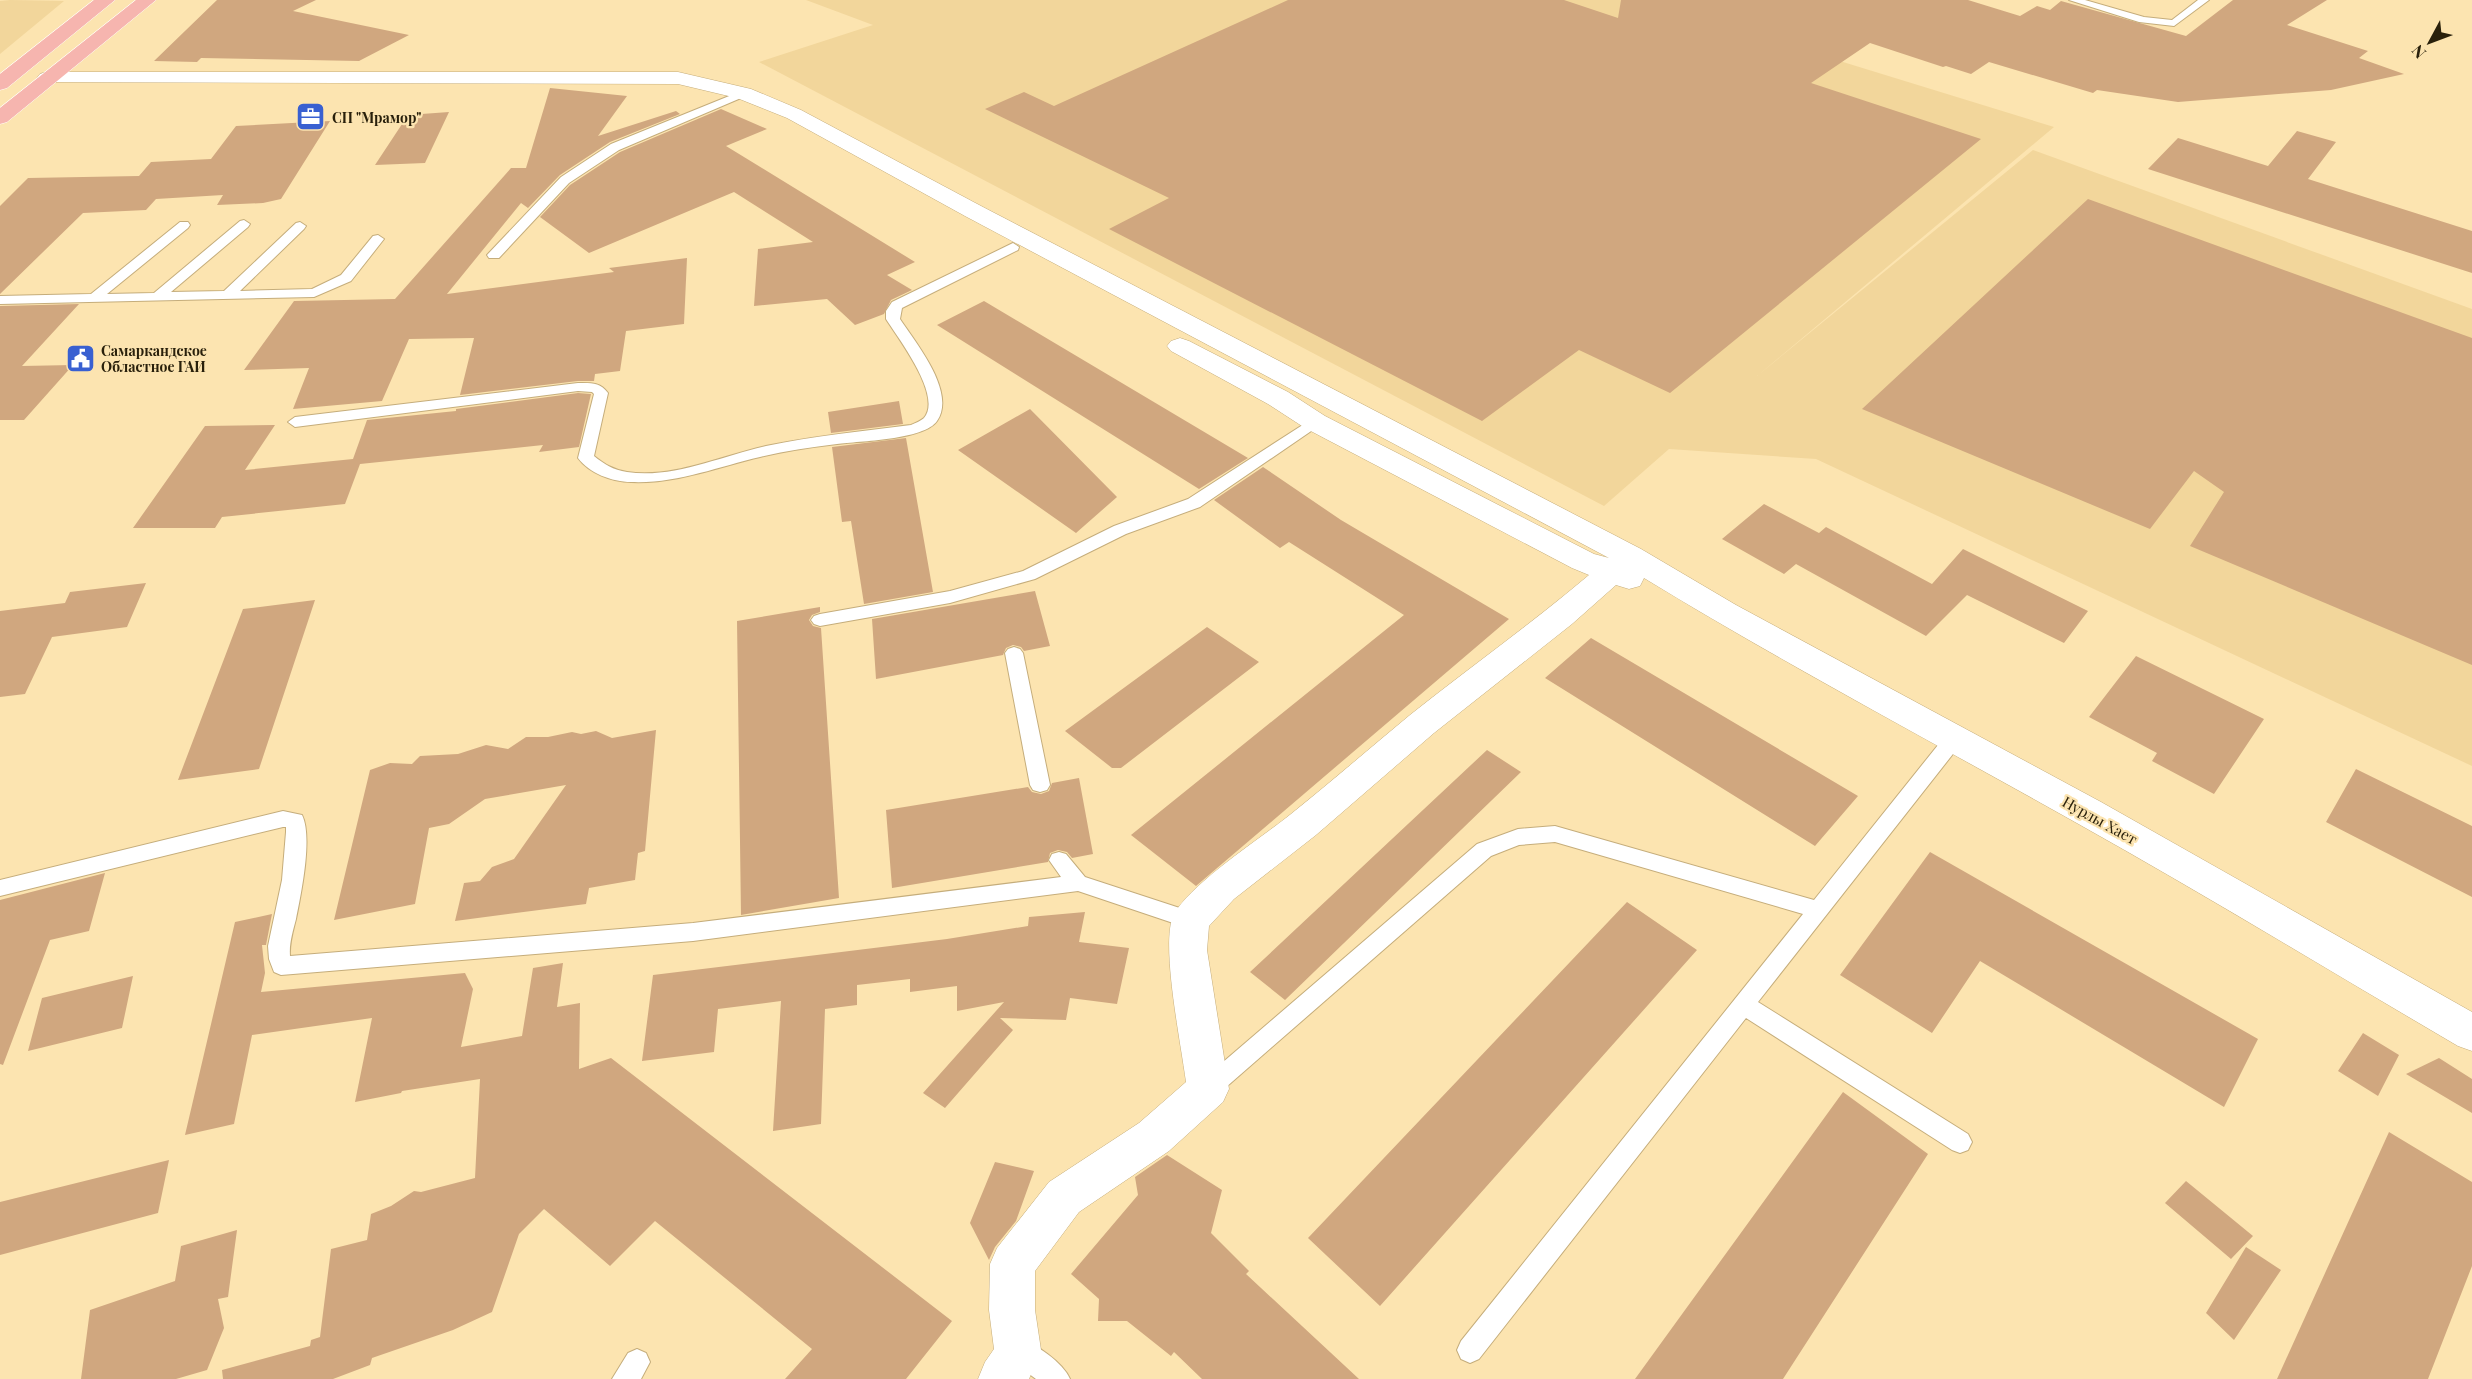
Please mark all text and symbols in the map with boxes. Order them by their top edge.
north arrow [2400,12,2460,72]
text: N [2406,41,2430,63]
office icon: СП "Мрамор" [295,101,327,133]
place label: СП "Мрамор" [332,108,421,127]
place label: Самаркандское Областное ГАИ [101,341,207,376]
public building icon: Самаркандское Областное ГАИ [64,342,96,374]
street label: Нурлы Хает [2059,791,2141,849]

